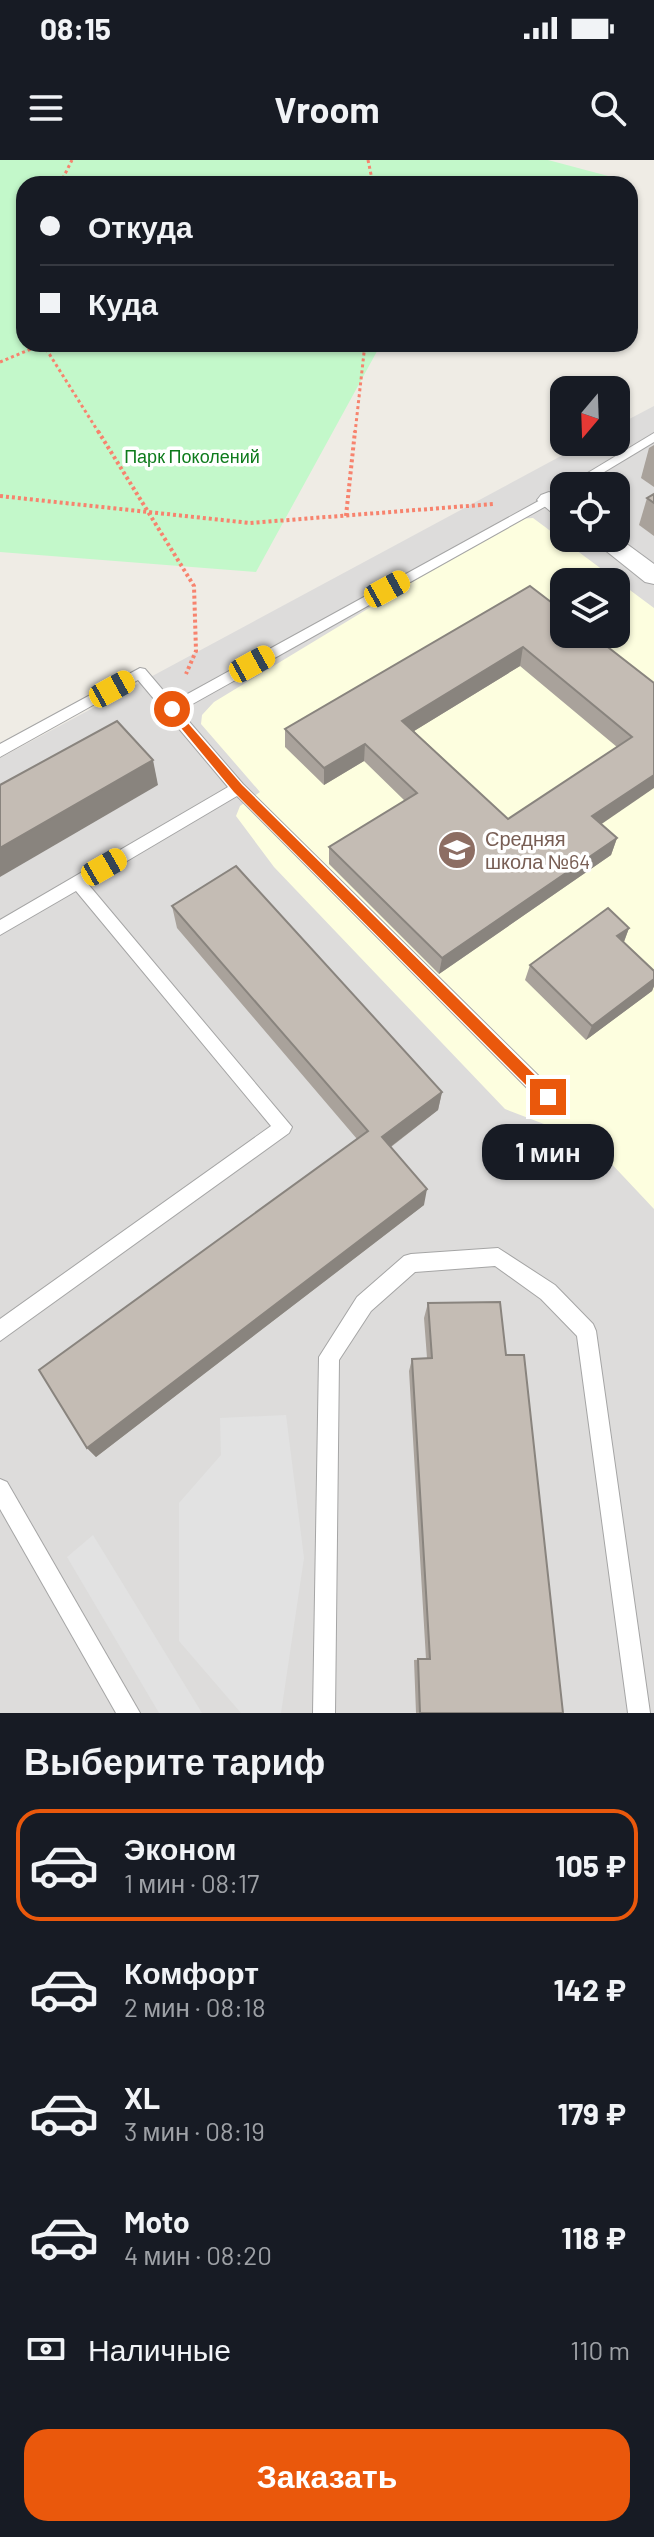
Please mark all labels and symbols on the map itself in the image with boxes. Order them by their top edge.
north arrow [550,376,630,456]
park label: Парк Поколений [124,445,260,467]
car [360,567,414,611]
car [225,642,279,686]
car [85,667,139,711]
route start [154,691,190,727]
place label: Средняя школа №64 [485,826,590,873]
school or university icon: Средняя школа №64 [436,829,478,871]
car [77,845,131,889]
route end [530,1079,566,1115]
callout: 1 мин [482,1125,614,1181]

